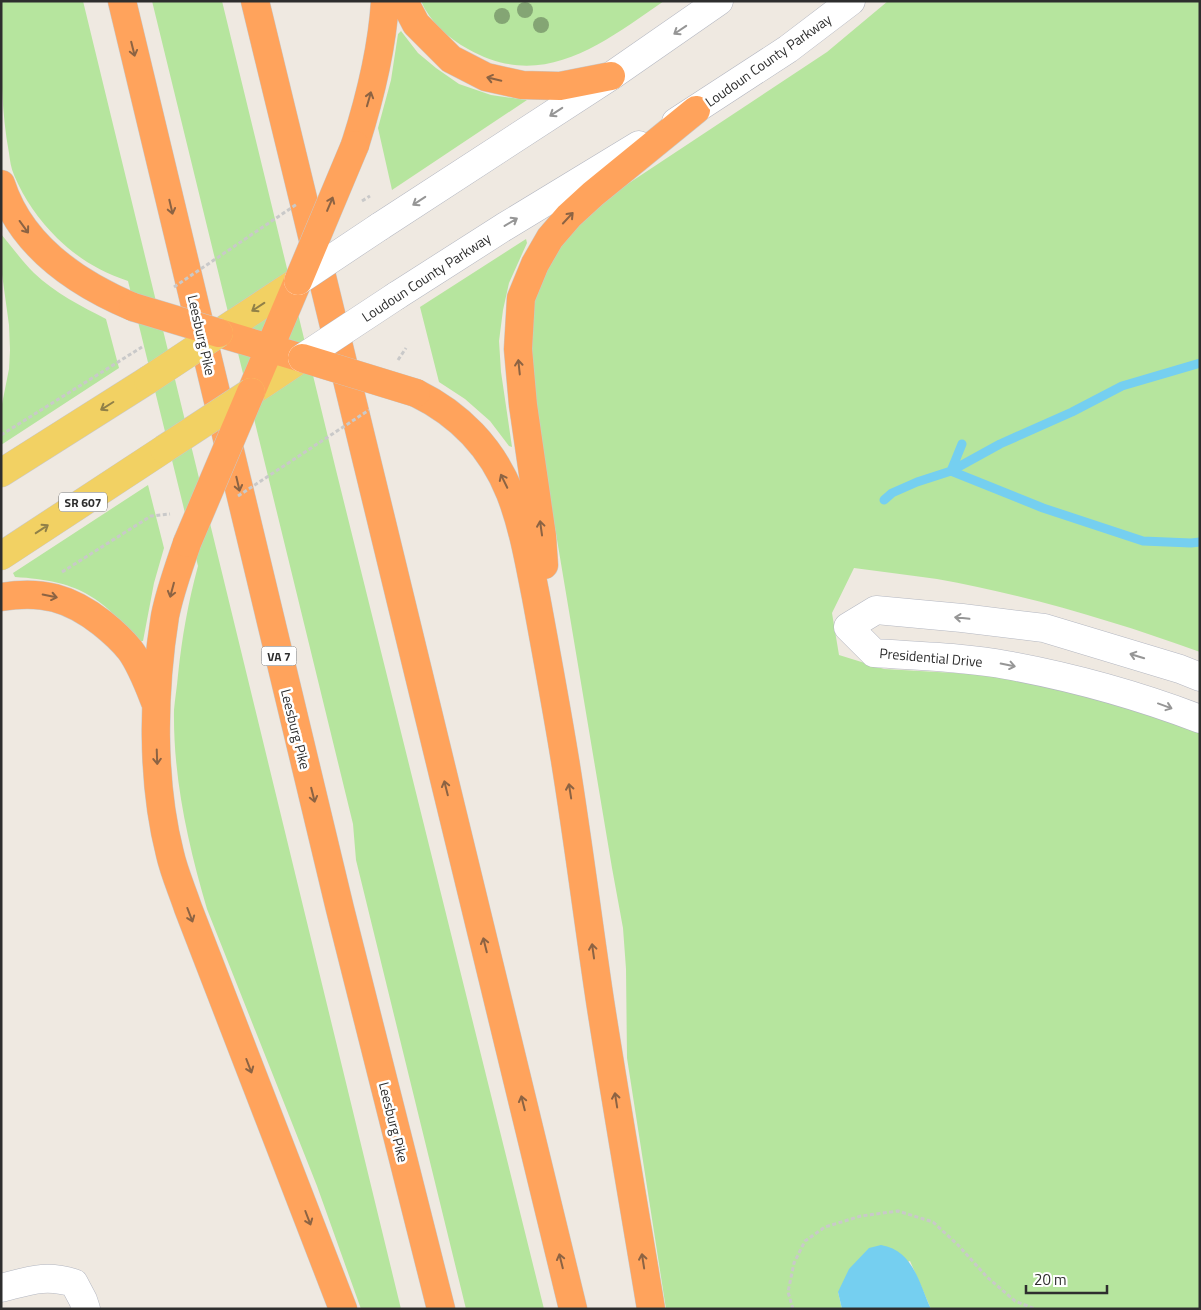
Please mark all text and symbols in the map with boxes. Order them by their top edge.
street label: Loudoun County Parkway [701,8,836,112]
one-way arrow [673,25,687,35]
one-way arrow [129,40,138,56]
one-way arrow [487,74,503,83]
one-way arrow [365,91,374,107]
one-way arrow [549,107,563,117]
one-way arrow [413,196,427,206]
one-way arrow [326,197,335,212]
one-way arrow [167,198,176,214]
one-way arrow [562,212,574,225]
one-way arrow [503,217,517,227]
one-way arrow [19,220,29,234]
street label: Loudoun County Parkway [357,227,495,327]
street label: Leesburg Pike [183,293,221,377]
one-way arrow [251,302,265,312]
one-way arrow [514,359,524,375]
one-way arrow [100,401,114,411]
one-way arrow [499,474,508,489]
one-way arrow [234,475,243,491]
road number: SR 607 [59,492,107,512]
one-way arrow [536,520,546,536]
one-way arrow [35,524,49,534]
one-way arrow [167,581,177,597]
one-way arrow [41,592,57,601]
one-way arrow [954,613,970,623]
street label: Presidential Drive [879,642,983,672]
road number: VA 7 [262,646,296,666]
one-way arrow [1129,651,1145,661]
one-way arrow [1000,661,1016,671]
street label: Leesburg Pike [276,687,316,771]
one-way arrow [1157,702,1173,711]
one-way arrow [152,748,162,764]
one-way arrow [441,780,451,796]
one-way arrow [565,783,575,799]
one-way arrow [308,786,318,802]
one-way arrow [186,907,196,922]
one-way arrow [480,938,489,954]
one-way arrow [588,944,598,960]
one-way arrow [245,1058,254,1074]
street label: Leesburg Pike [374,1080,414,1164]
one-way arrow [611,1093,621,1109]
one-way arrow [518,1096,527,1112]
one-way arrow [304,1210,313,1225]
one-way arrow [637,1253,647,1269]
one-way arrow [556,1254,566,1270]
scale bar [1026,1262,1107,1294]
text: 20 m [1034,1268,1067,1291]

